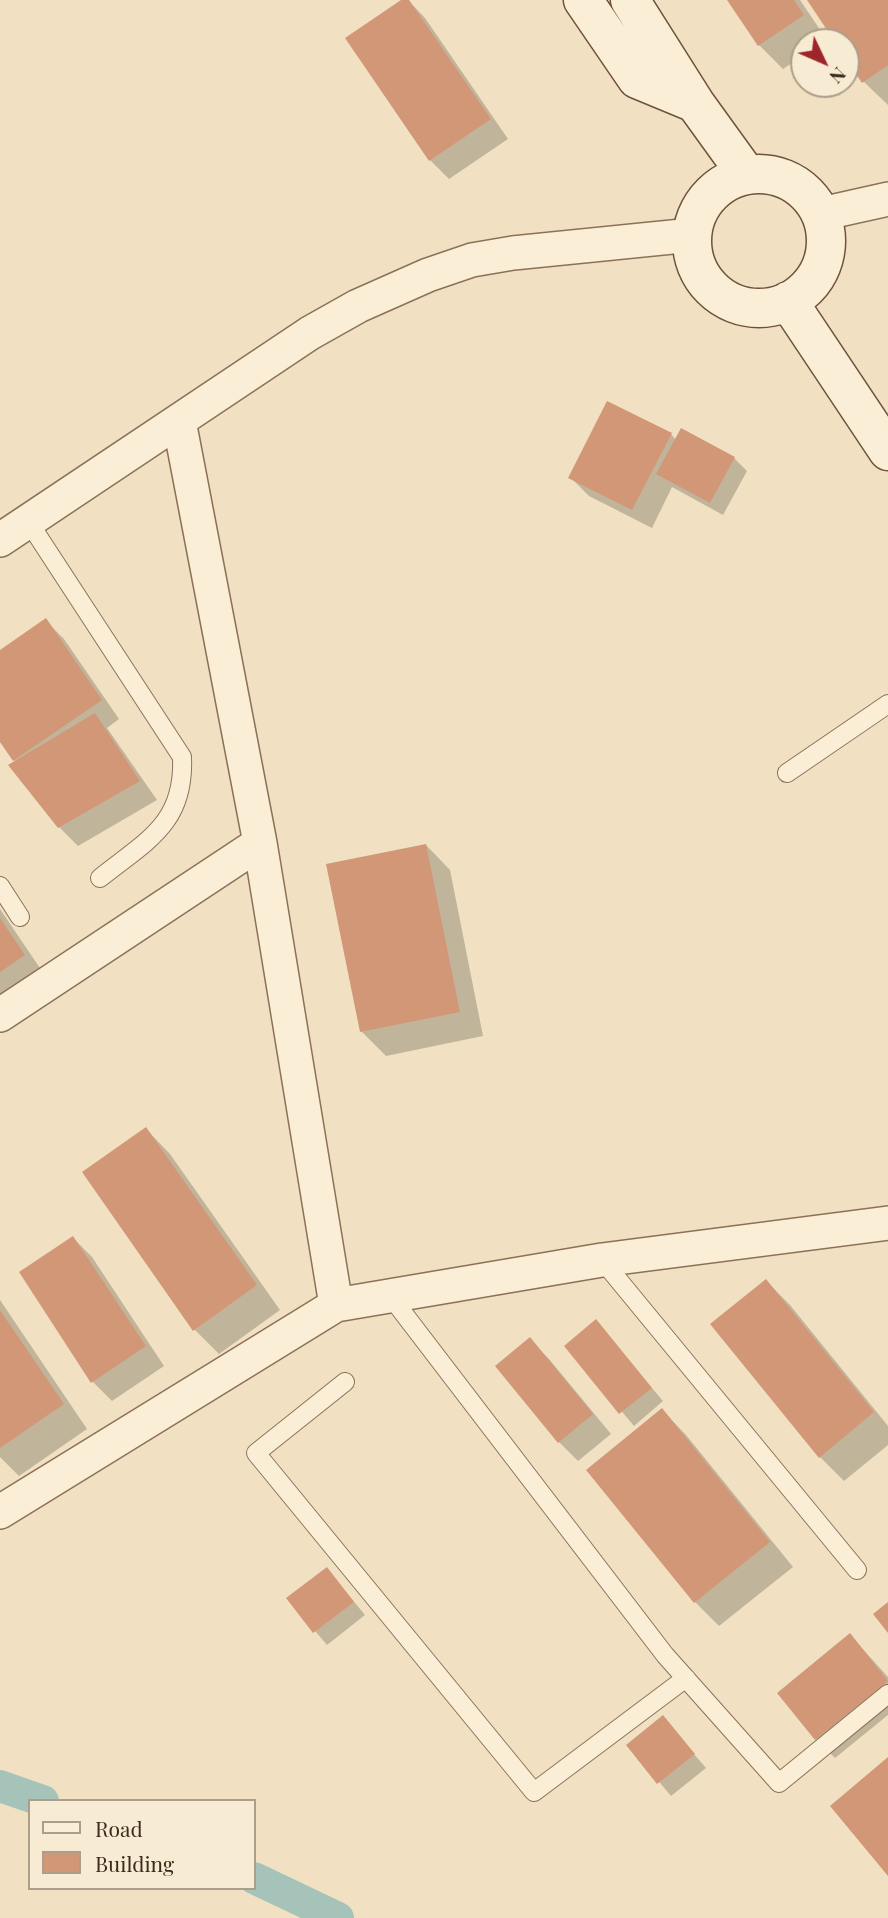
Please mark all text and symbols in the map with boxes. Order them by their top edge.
north arrow [790,28,860,98]
text: N [825,62,853,90]
legend [28,1799,256,1890]
text: Road [95,1814,143,1842]
text: Building [95,1849,174,1877]

